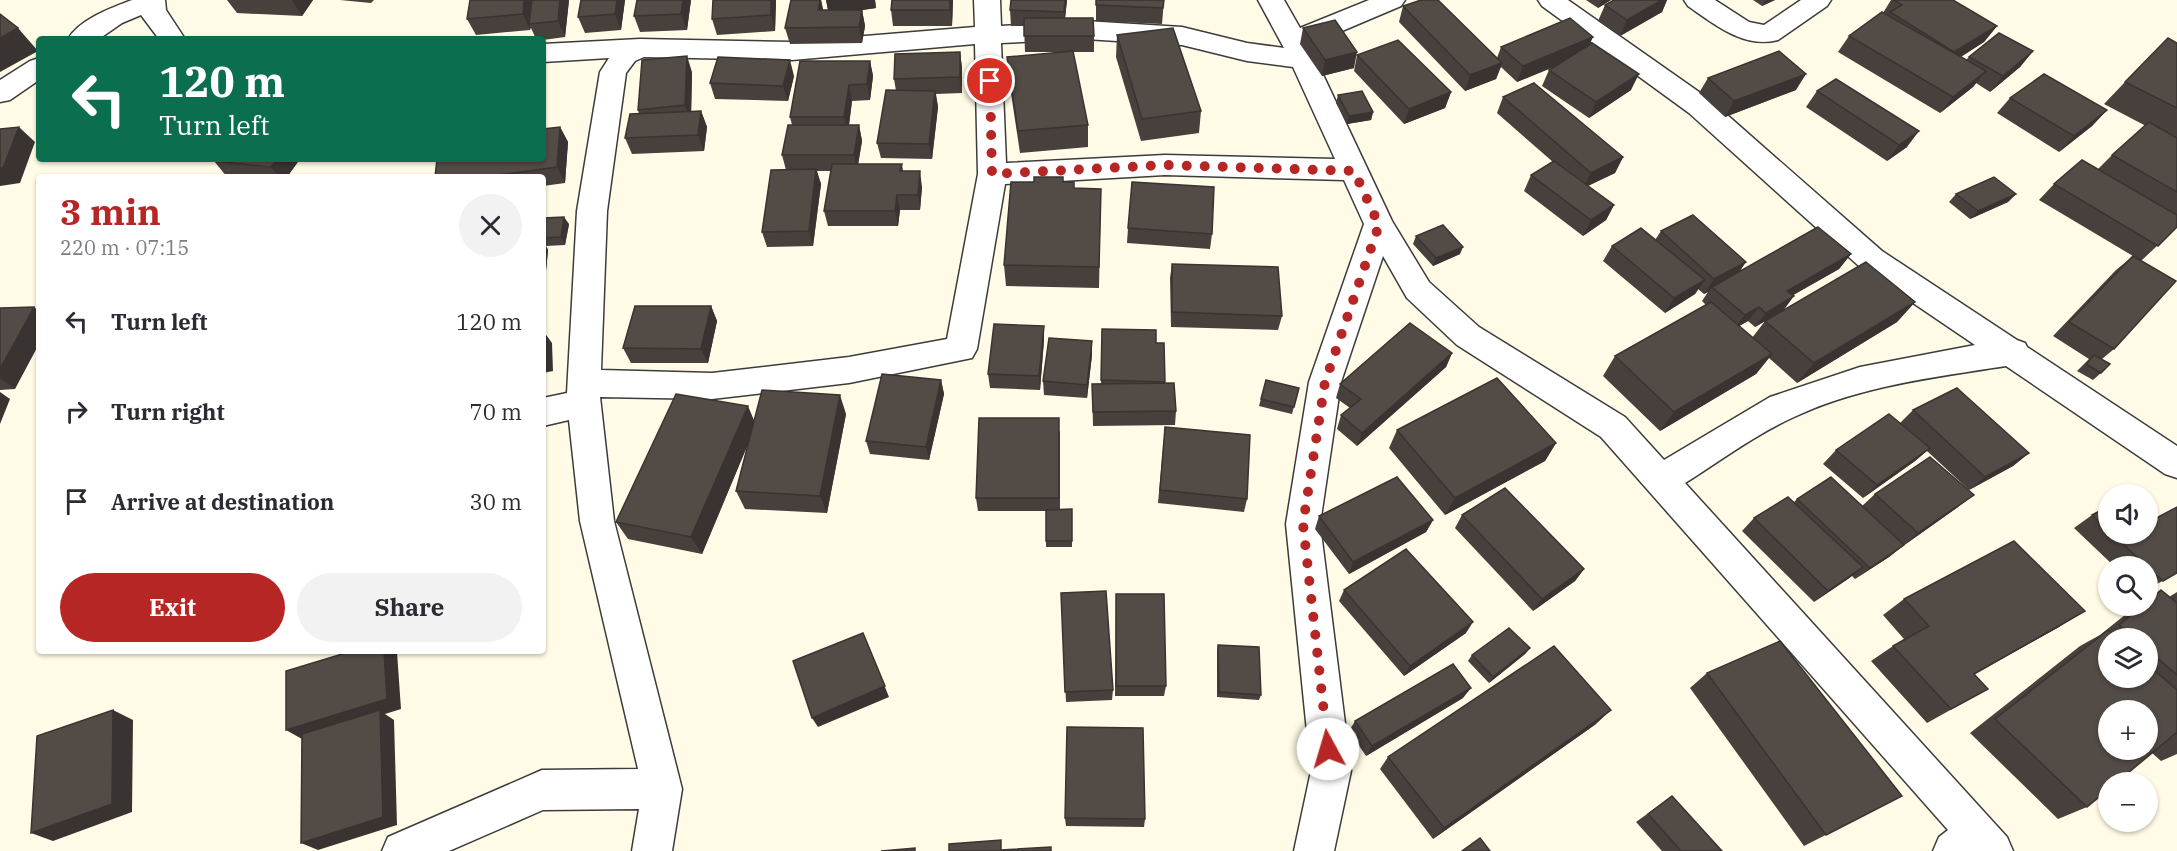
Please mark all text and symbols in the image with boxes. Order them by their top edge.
text: 120 m [159,54,285,109]
pin [964,55,1015,106]
icon: left [60,60,138,138]
icon: arrive [973,64,1006,97]
text: Turn left [159,107,270,142]
text: 3 min [60,188,161,235]
button: close [459,194,522,257]
text: 220 m · 07:15 [60,234,189,261]
icon: left [60,305,93,338]
text: Turn left [111,307,207,336]
text: 120 m [456,307,522,336]
icon: right [60,395,93,428]
text: Turn right [111,397,225,426]
text: 70 m [470,397,522,426]
map controls [2098,484,2158,832]
button: sound [2098,484,2158,544]
icon: arrive [60,485,93,518]
text: Arrive at destination [111,487,334,516]
text: 30 m [470,487,522,516]
button: search [2098,556,2158,616]
button: Exit [60,573,285,642]
button: Share [297,573,522,642]
button: layers [2098,628,2158,688]
button: + [2098,700,2158,760]
position arrow [1296,717,1360,781]
button: − [2098,772,2158,832]

